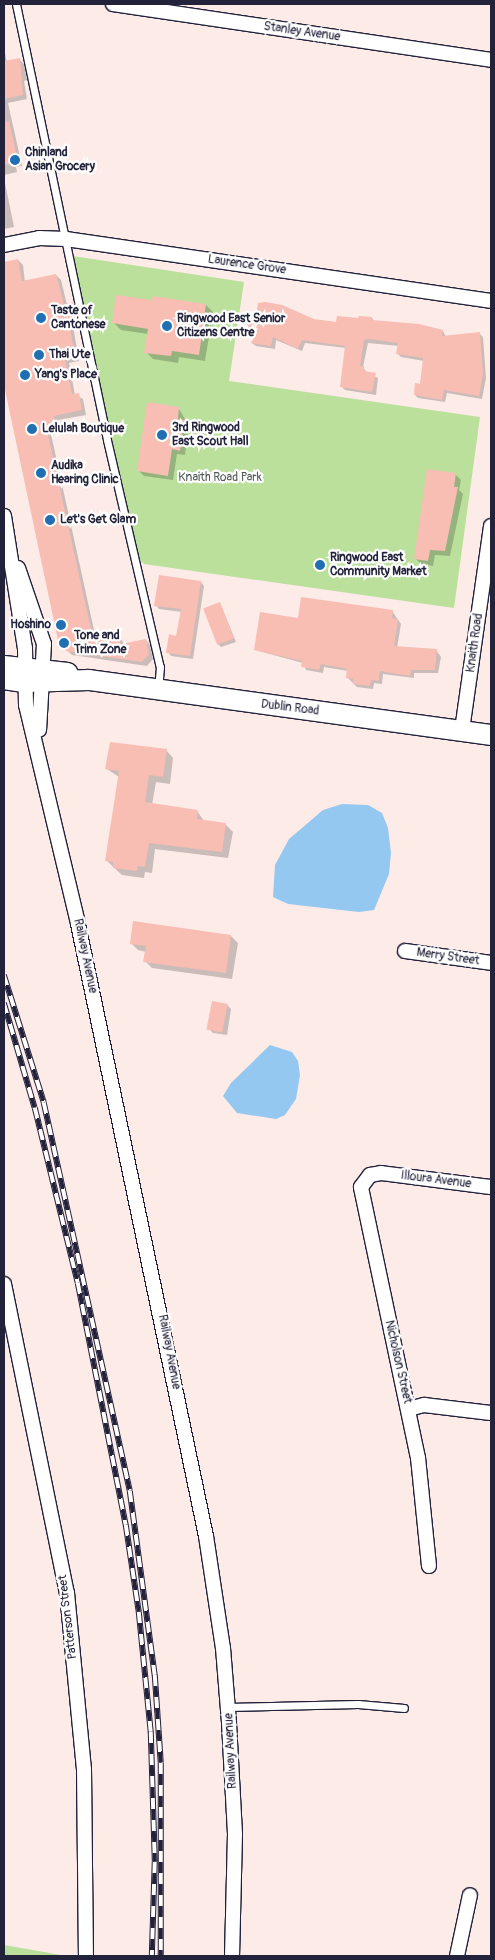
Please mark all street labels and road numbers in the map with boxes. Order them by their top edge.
street label: Stanley Avenue [263,19,341,45]
street label: Laurence Grove [207,252,287,278]
street label: Knaith Road [464,612,486,674]
street label: Dublin Road [260,697,320,719]
street label: Railway Avenue [70,917,100,995]
street label: Merry Street [416,945,480,969]
street label: Illoura Avenue [400,1169,472,1191]
street label: Railway Avenue [155,1313,183,1391]
street label: Nicholson Street [381,1319,415,1405]
street label: Patterson Street [56,1574,80,1660]
street label: Railway Avenue [222,1713,240,1789]

